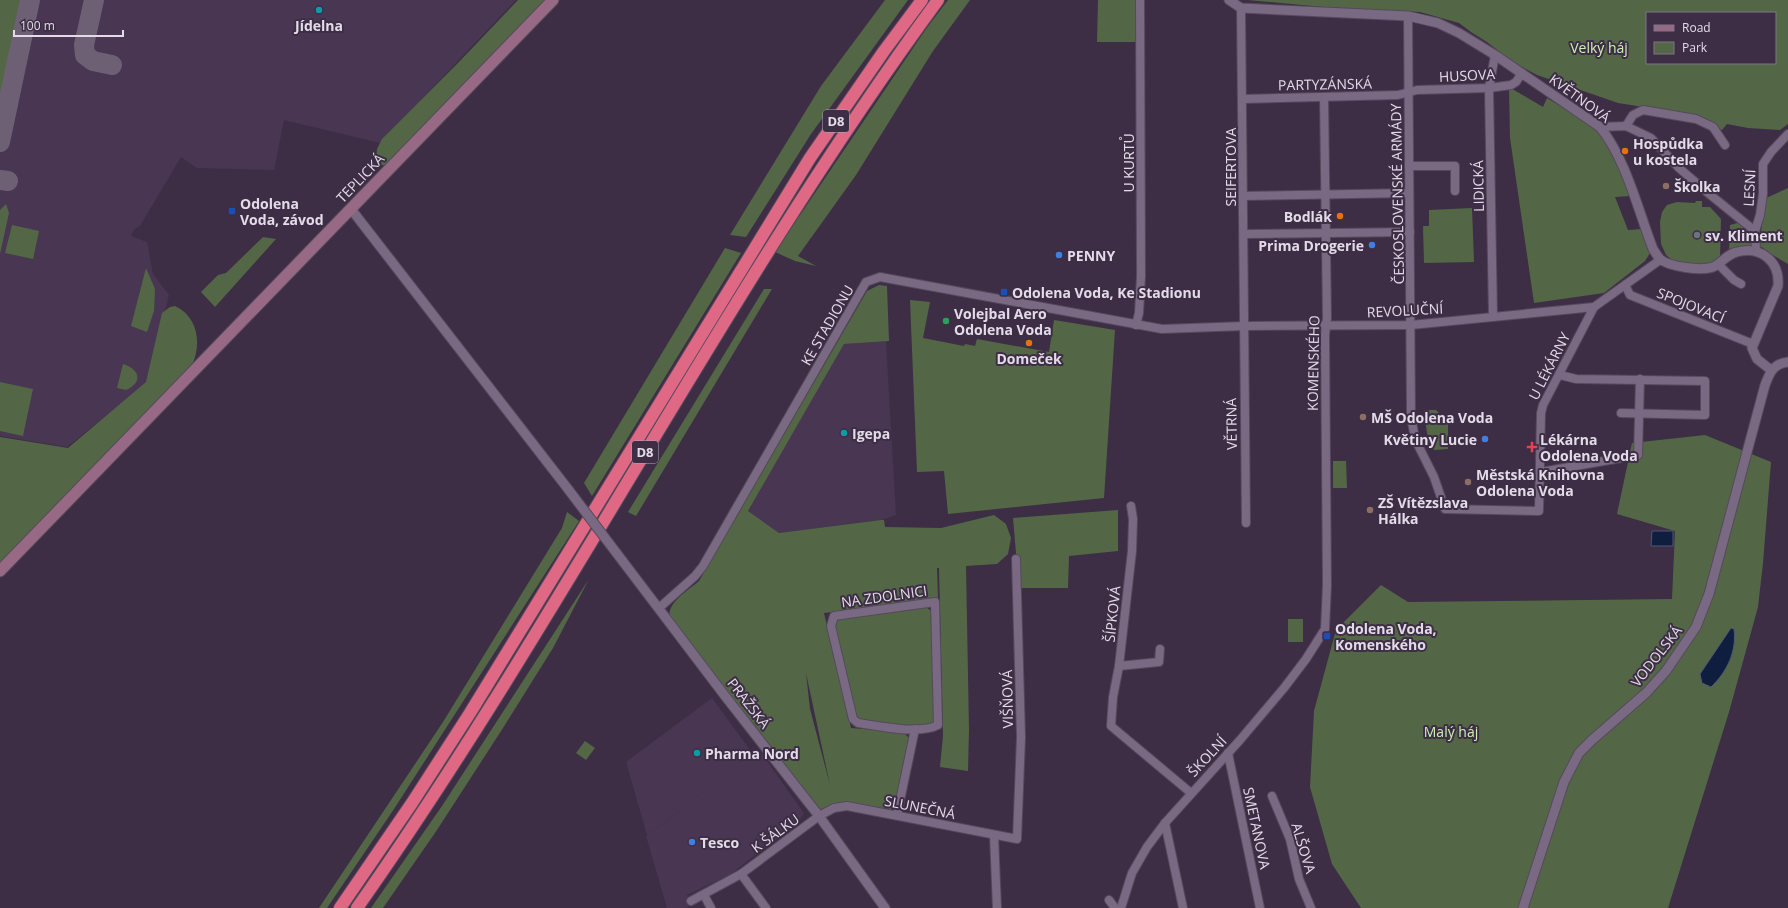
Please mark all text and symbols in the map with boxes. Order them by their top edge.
marker: Jídelna [314,5,324,15]
scale bar [14,12,123,38]
legend [1646,12,1776,64]
place label: Jídelna [293,16,343,35]
text: 100 m [20,17,55,34]
text: Road [1682,19,1711,36]
park label: Velký háj [1570,38,1628,57]
text: Park [1682,39,1708,56]
street label: HUSOVA [1438,64,1496,86]
street label: KVĚTNOVÁ [1546,69,1614,127]
street label: PARTYZÁNSKÁ [1278,74,1372,94]
street label: ČESKOSLOVENSKÉ ARMÁDY [1386,103,1408,285]
road number: D8 [823,110,849,132]
street label: SEIFERTOVA [1221,127,1240,206]
street label: U KURTŮ [1119,133,1138,193]
place label: Hospůdka u kostela [1633,134,1703,169]
marker: Hospůdka u kostela [1620,146,1630,156]
street label: TEPLICKÁ [332,149,388,207]
street label: LIDICKÁ [1468,160,1488,212]
street label: LESNÍ [1739,169,1759,207]
place label: Školka [1674,177,1720,196]
marker: Školka [1661,181,1671,191]
place label: Odolena Voda, závod [240,194,324,229]
marker: Odolena Voda, závod [227,206,237,216]
place label: Bodlák [1284,207,1332,226]
marker: Bodlák [1335,211,1345,221]
place label: sv. Kliment [1705,226,1783,245]
marker: sv. Kliment [1692,230,1702,240]
place label: Prima Drogerie [1258,236,1364,255]
marker: Prima Drogerie [1367,240,1377,250]
place label: PENNY [1067,246,1115,265]
marker: PENNY [1054,250,1064,260]
street label: KE STADIONU [796,281,858,369]
place label: Odolena Voda, Ke Stadionu [1012,283,1201,302]
street label: SPOJOVACÍ [1654,283,1728,327]
marker: Odolena Voda, Ke Stadionu [999,287,1009,297]
street label: REVOLUČNÍ [1366,299,1444,321]
place label: Volejbal Aero Odolena Voda [954,304,1052,339]
street label: KOMENSKÉHO [1303,315,1323,411]
marker: Volejbal Aero Odolena Voda [941,316,951,326]
street label: U LÉKÁRNY [1524,329,1574,403]
marker: Domeček [1024,338,1034,348]
place label: Domeček [996,349,1062,368]
street label: VĚTRNÁ [1221,398,1241,450]
place label: MŠ Odolena Voda [1371,408,1493,427]
marker: MŠ Odolena Voda [1358,412,1368,422]
place label: Igepa [852,424,890,443]
marker: Igepa [839,428,849,438]
place label: Květiny Lucie [1383,430,1477,449]
place label: Lékárna Odolena Voda [1540,430,1638,465]
marker: Květiny Lucie [1480,434,1490,444]
road number: D8 [632,441,658,463]
marker: Lékárna Odolena Voda [1527,442,1537,452]
place label: Městská Knihovna Odolena Voda [1476,465,1605,500]
marker: Městská Knihovna Odolena Voda [1463,477,1473,487]
place label: ZŠ Vítězslava Hálka [1378,493,1468,528]
marker: ZŠ Vítězslava Hálka [1365,505,1375,515]
street label: NA ZDOLNICI [840,581,928,611]
street label: ŠÍPKOVÁ [1100,585,1124,643]
place label: Odolena Voda, Komenského [1335,619,1437,654]
street label: VODOLSKÁ [1626,621,1686,690]
marker: Odolena Voda, Komenského [1322,631,1332,641]
street label: VIŠŇOVÁ [997,669,1017,728]
street label: PRAŽSKÁ [723,674,775,732]
park label: Malý háj [1424,722,1478,741]
street label: ŠKOLNÍ [1183,732,1231,780]
place label: Pharma Nord [705,744,799,763]
marker: Pharma Nord [692,748,702,758]
street label: SMETANOVA [1239,785,1275,871]
street label: SLUNEČNÁ [883,791,957,823]
street label: K ŠÁLKU [747,809,803,857]
street label: ALŠOVA [1287,820,1321,876]
place label: Tesco [700,833,740,852]
marker: Tesco [687,837,697,847]

